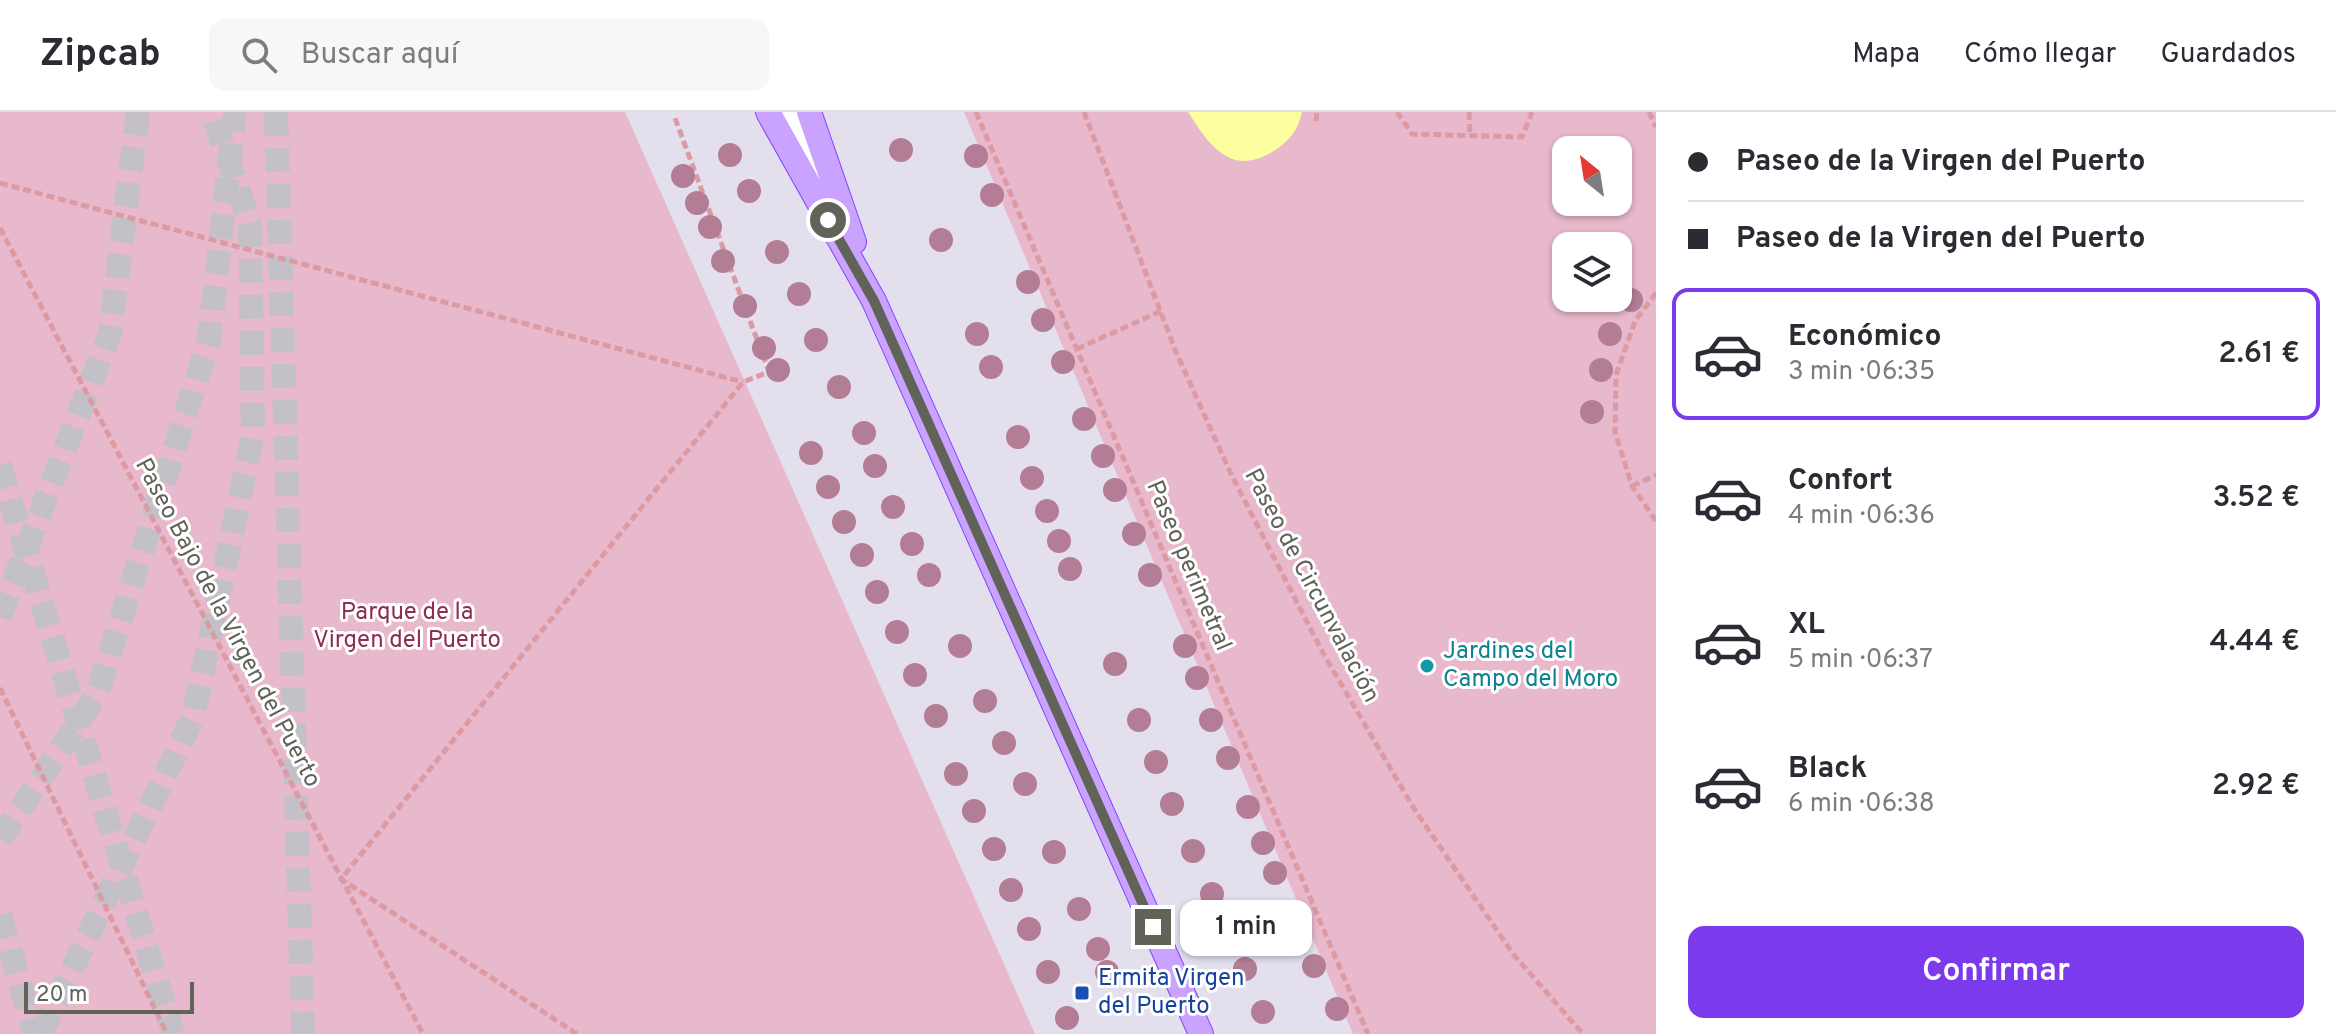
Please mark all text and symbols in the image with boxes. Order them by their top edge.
search box [209,19,769,91]
text: Zipcab [40,31,161,80]
icon: search [237,33,281,77]
text: Buscar aquí [301,37,458,74]
text: Mapa [1852,37,1920,73]
text: Cómo llegar [1964,37,2116,73]
text: Guardados [2160,37,2296,73]
north arrow [1552,136,1632,216]
map controls [1552,136,1632,312]
text: Paseo de la Virgen del Puerto [1736,144,2145,181]
route start [810,202,846,238]
text: Paseo de la Virgen del Puerto [1736,221,2145,258]
button: layers [1552,232,1632,312]
icon: car [1692,318,1764,390]
text: Económico [1788,319,1941,356]
text: 2.61 € [2218,336,2300,373]
text: 3 min · 06:35 [1788,356,1935,389]
street label: Paseo Bajo de la Virgen del Puerto [127,453,327,793]
icon: car [1692,462,1764,534]
text: Confort [1788,463,1893,500]
street label: Paseo de Circunvalación [1237,464,1385,708]
street label: Paseo perimetral [1139,476,1237,656]
text: 3.52 € [2212,480,2300,517]
text: 4 min · 06:36 [1788,500,1935,533]
park label: Parque de la Virgen del Puerto [313,598,501,656]
icon: car [1692,606,1764,678]
text: XL [1788,607,1825,644]
text: 4.44 € [2210,624,2300,661]
place label: Jardines del Campo del Moro [1443,637,1618,695]
text: 5 min · 06:37 [1788,644,1933,677]
marker: Jardines del Campo del Moro [1418,657,1436,675]
icon: car [1692,750,1764,822]
text: Black [1788,751,1867,788]
text: 2.92 € [2212,768,2300,805]
text: 6 min · 06:38 [1788,788,1935,821]
callout: 1 min [1181,899,1313,955]
route end [1135,909,1171,945]
text: 1 min [1215,911,1277,944]
button: Confirmar [1688,926,2304,1018]
place label: Ermita Virgen del Puerto [1098,964,1245,1022]
scale bar [24,978,194,1014]
text: 20 m [36,982,87,1009]
marker: Ermita Virgen del Puerto [1073,984,1091,1002]

